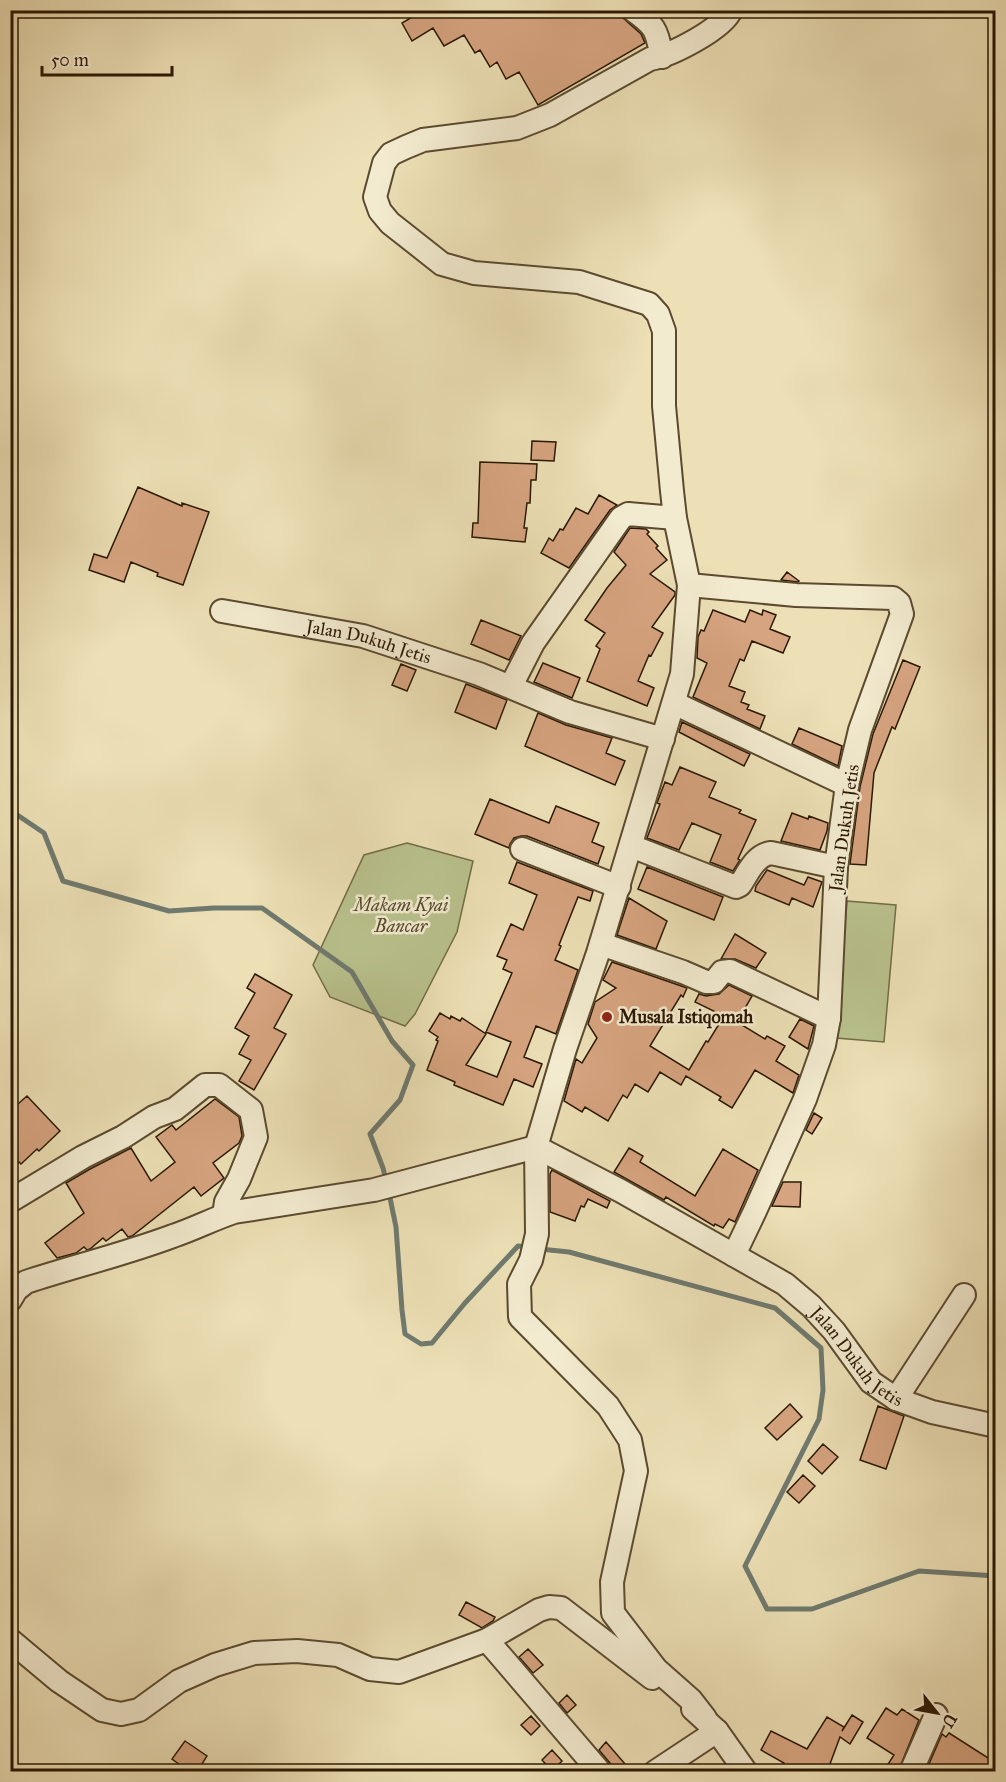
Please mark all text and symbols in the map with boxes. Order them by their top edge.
scale bar [42,39,172,77]
text: 50 m [51,49,89,71]
street label: Jalan Dukuh Jetis [302,615,434,669]
street label: Jalan Dukuh Jetis [824,763,865,895]
park label: Makam Kyai Bancar [352,894,448,937]
place label: Musala Istiqomah [619,1006,754,1029]
marker: Musala Istiqomah [600,1010,614,1024]
street label: Jalan Dukuh Jetis [804,1300,905,1411]
north arrow [907,1683,967,1743]
text: U [938,1710,961,1731]

